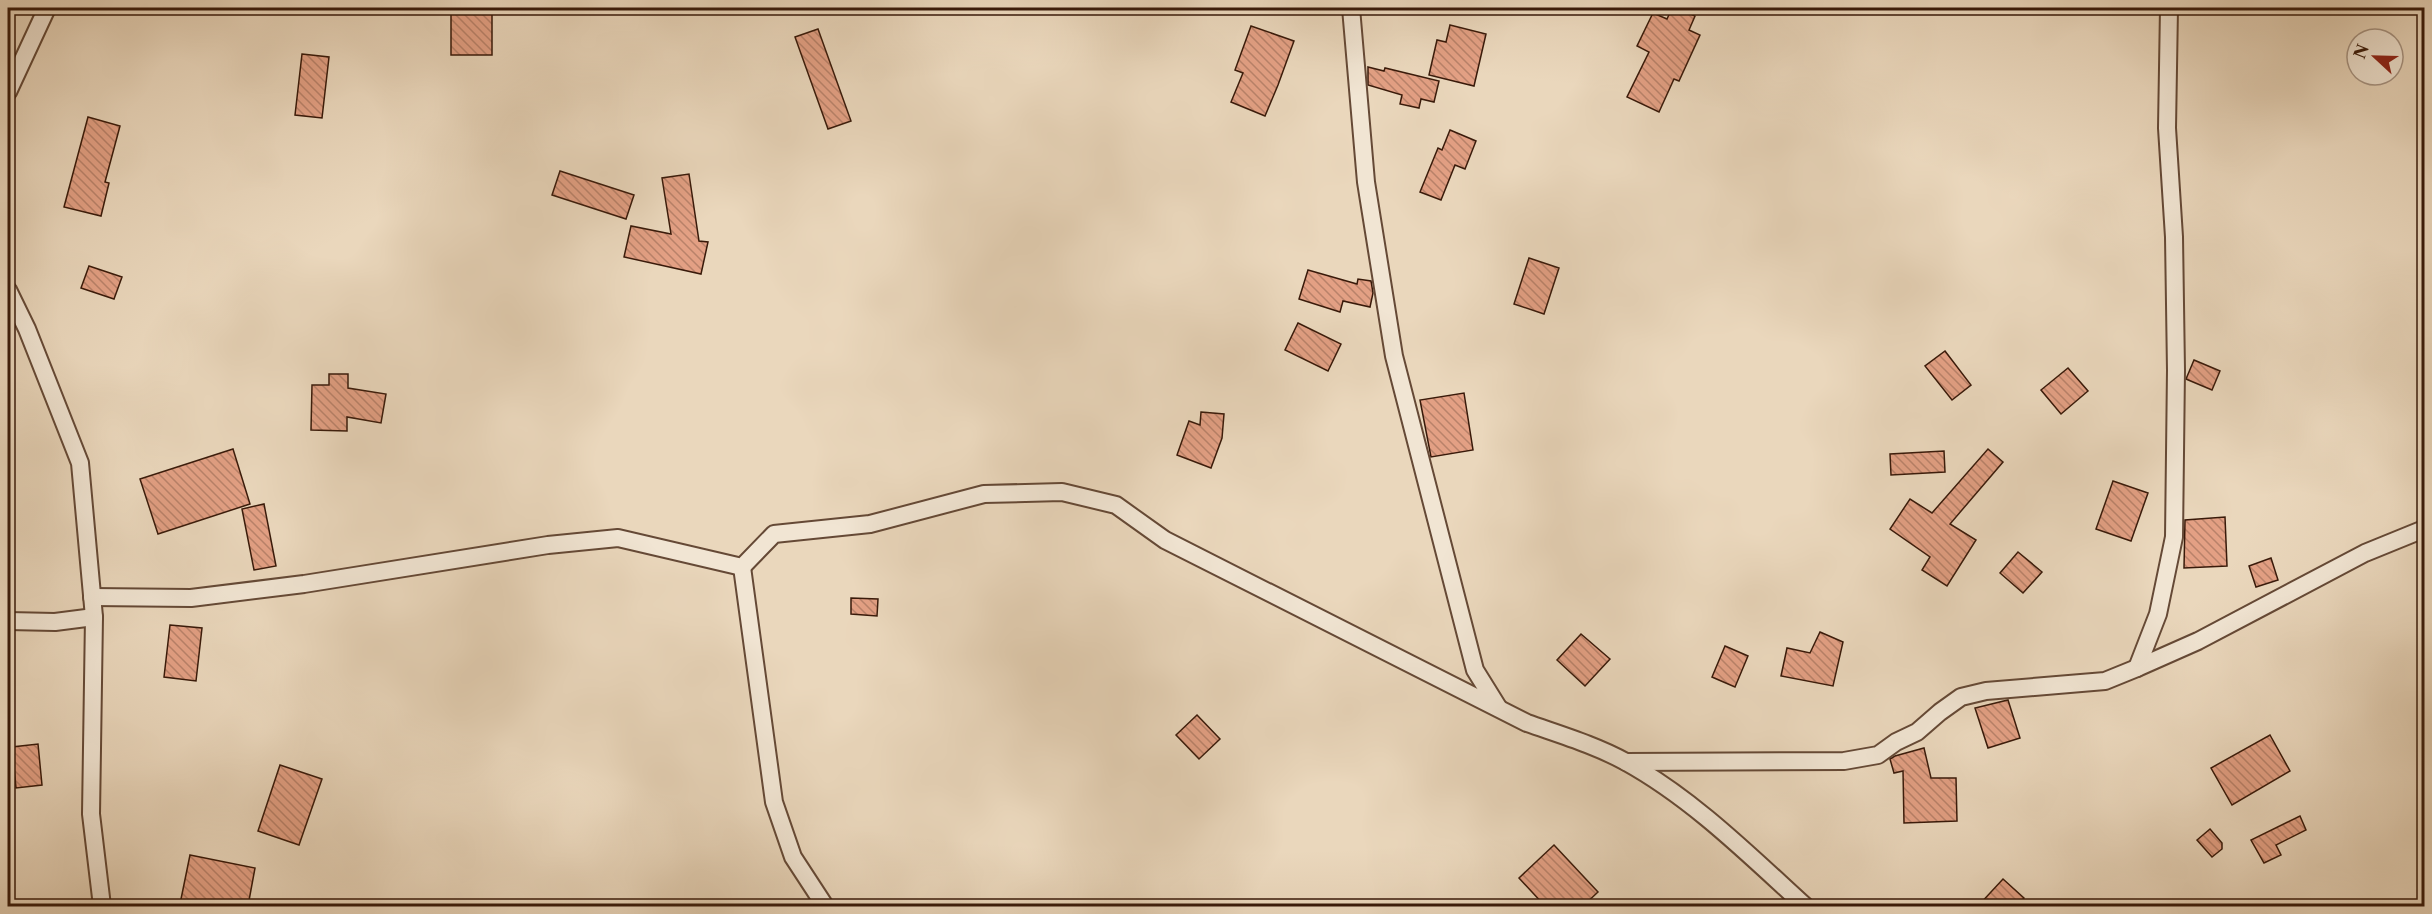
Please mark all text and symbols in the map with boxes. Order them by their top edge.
north arrow [2345,27,2405,87]
text: N [2349,41,2373,62]

